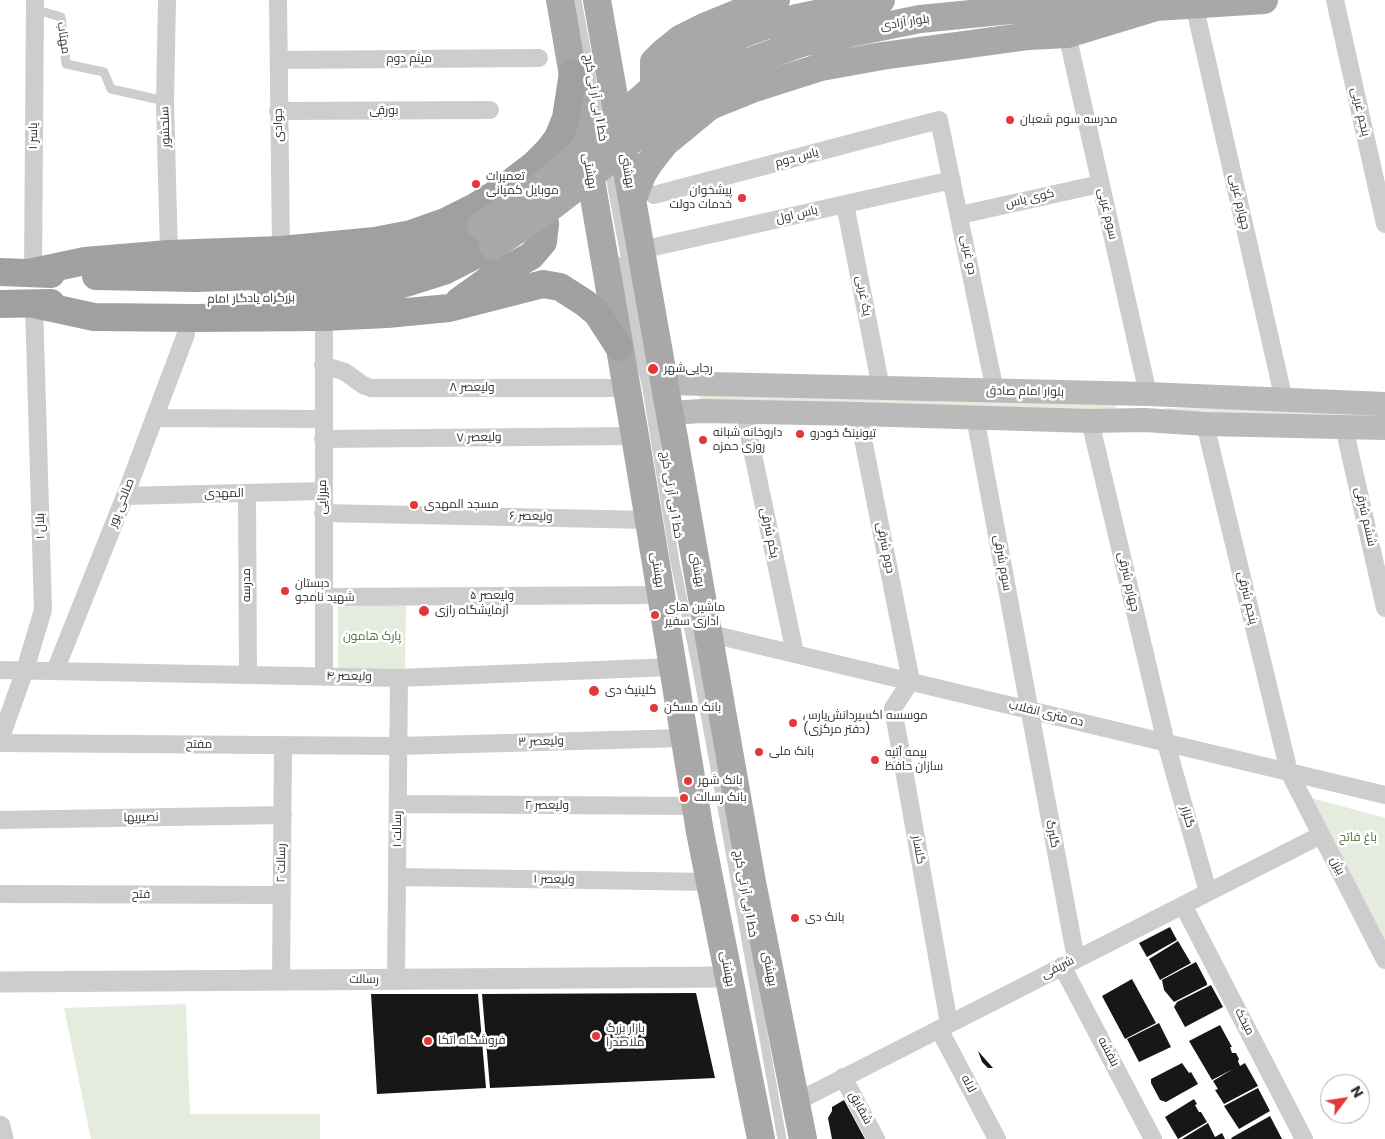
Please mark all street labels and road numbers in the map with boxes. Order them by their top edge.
street label: بلوار آزادی [879,12,931,34]
street label: مهتاب [54,21,72,55]
street label: میثم دوم [386,52,432,66]
street label: خط 1 بی آر تی کرج [580,53,610,143]
street label: پنجم غربی [1347,86,1373,138]
street label: بورقی [370,104,398,118]
street label: سلحشور [158,106,174,148]
street label: جوادی [272,108,286,142]
street label: یاسر ۱ [27,123,41,149]
street label: یاس دوم [774,145,820,171]
street label: بهشتی [579,152,599,190]
street label: بهشتى [617,153,637,189]
street label: چهارم غربی [1226,173,1252,231]
street label: کوی یاس [1004,186,1056,212]
street label: سوم غربی [1094,187,1120,241]
street label: یاس اول [775,203,819,227]
street label: دو غربی [957,234,979,276]
street label: یک غربی [852,275,874,317]
street label: بزرگراه یادگار امام [207,291,295,307]
street label: ولیعصر ۸ [449,381,495,395]
street label: بلوار امام صادق [986,384,1064,400]
street label: ولیعصر ۷ [456,430,502,446]
street label: خط 1 بی آر تی کرج [657,450,685,540]
street label: صالحی پور [106,477,138,529]
street label: میرزایی [316,479,330,515]
street label: المهدی [204,486,244,502]
street label: ششم شرقی [1351,486,1379,548]
street label: یکم شرقی [757,507,781,559]
street label: ولیعصر ۶ [509,509,553,525]
street label: بلال ۱ [33,513,49,539]
street label: دوم شرقی [873,521,897,575]
street label: سوم شرقی [990,534,1014,592]
street label: بهشتی [647,551,667,589]
street label: چهارم شرقی [1114,551,1142,613]
street label: بهشتى [687,552,707,588]
street label: مدرسه [240,568,254,602]
street label: پنجم شرقی [1234,570,1260,626]
street label: ولیعصر ۵ [470,589,514,603]
street label: ولیعصر ۴ [326,669,372,685]
street label: ده متری انقلاب [1007,698,1085,730]
street label: ولیعصر ۳ [518,734,564,750]
street label: مفتح [186,738,212,752]
street label: ولیعصر ۲ [525,799,569,813]
street label: گلزار [1177,805,1197,829]
street label: نصیریها [123,810,159,826]
street label: رسالت ۱ [391,811,405,847]
street label: گلبرگ [1042,819,1062,849]
street label: گلسار [908,835,928,865]
street label: رسالت ۲ [274,843,290,883]
street label: خط 1 بی آر تی کرج [730,849,760,939]
street label: بیژن [1326,855,1348,877]
street label: ولیعصر ۱ [533,872,575,888]
street label: فتح [132,888,150,902]
street label: بهشتی [717,950,737,988]
street label: بهشتى [759,951,779,987]
street label: شریفی [1039,954,1077,982]
street label: رسالت [349,973,379,987]
street label: میخک [1231,1006,1257,1038]
street label: بنفشه [1094,1035,1122,1069]
street label: لاله [957,1073,979,1095]
street label: شقایق [845,1089,875,1127]

